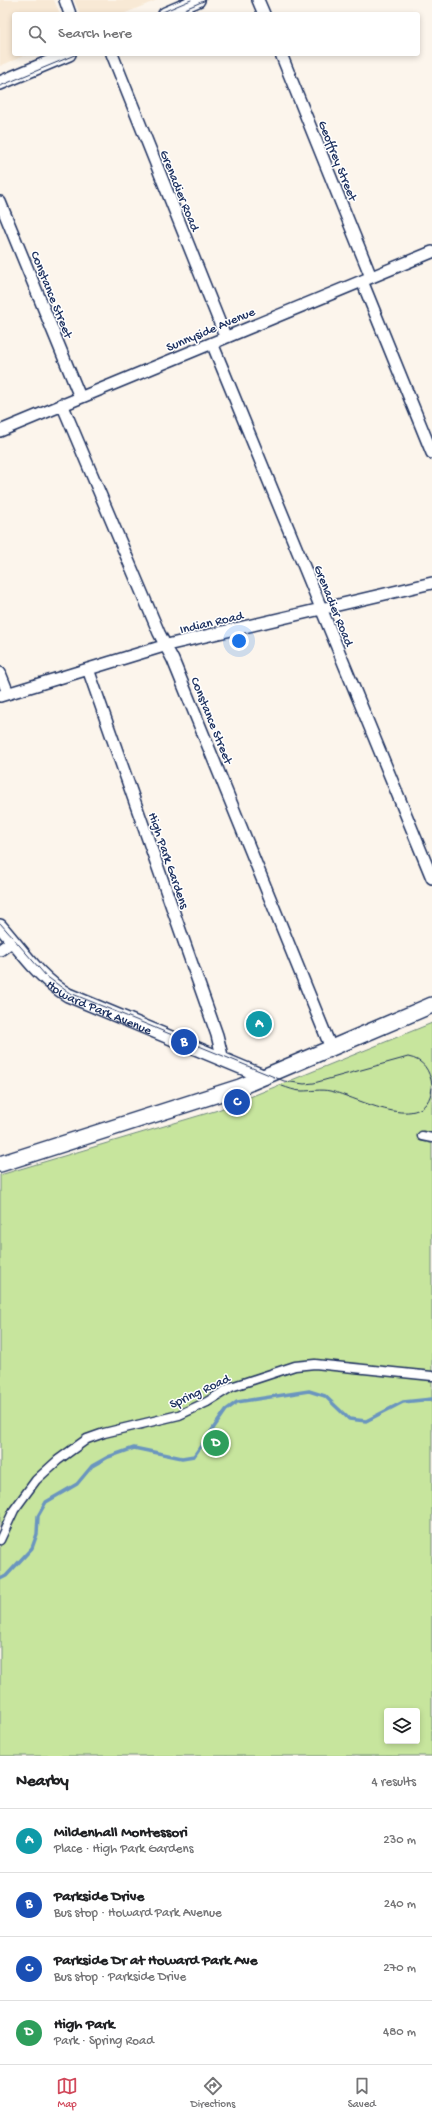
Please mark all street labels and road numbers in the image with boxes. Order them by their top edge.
street label: Geoffrey Street [314,119,360,205]
street label: Grenadier Road [156,148,202,235]
street label: Constance Street [26,249,76,342]
street label: Sunnyside Avenue [164,305,258,356]
street label: Grenadier Road [310,563,356,650]
street label: Indian Road [178,609,246,638]
street label: Constance Street [186,675,236,768]
street label: High Park Gardens [144,811,192,912]
street label: Howard Park Avenue [43,978,154,1039]
street label: Spring Road [167,1371,234,1413]

